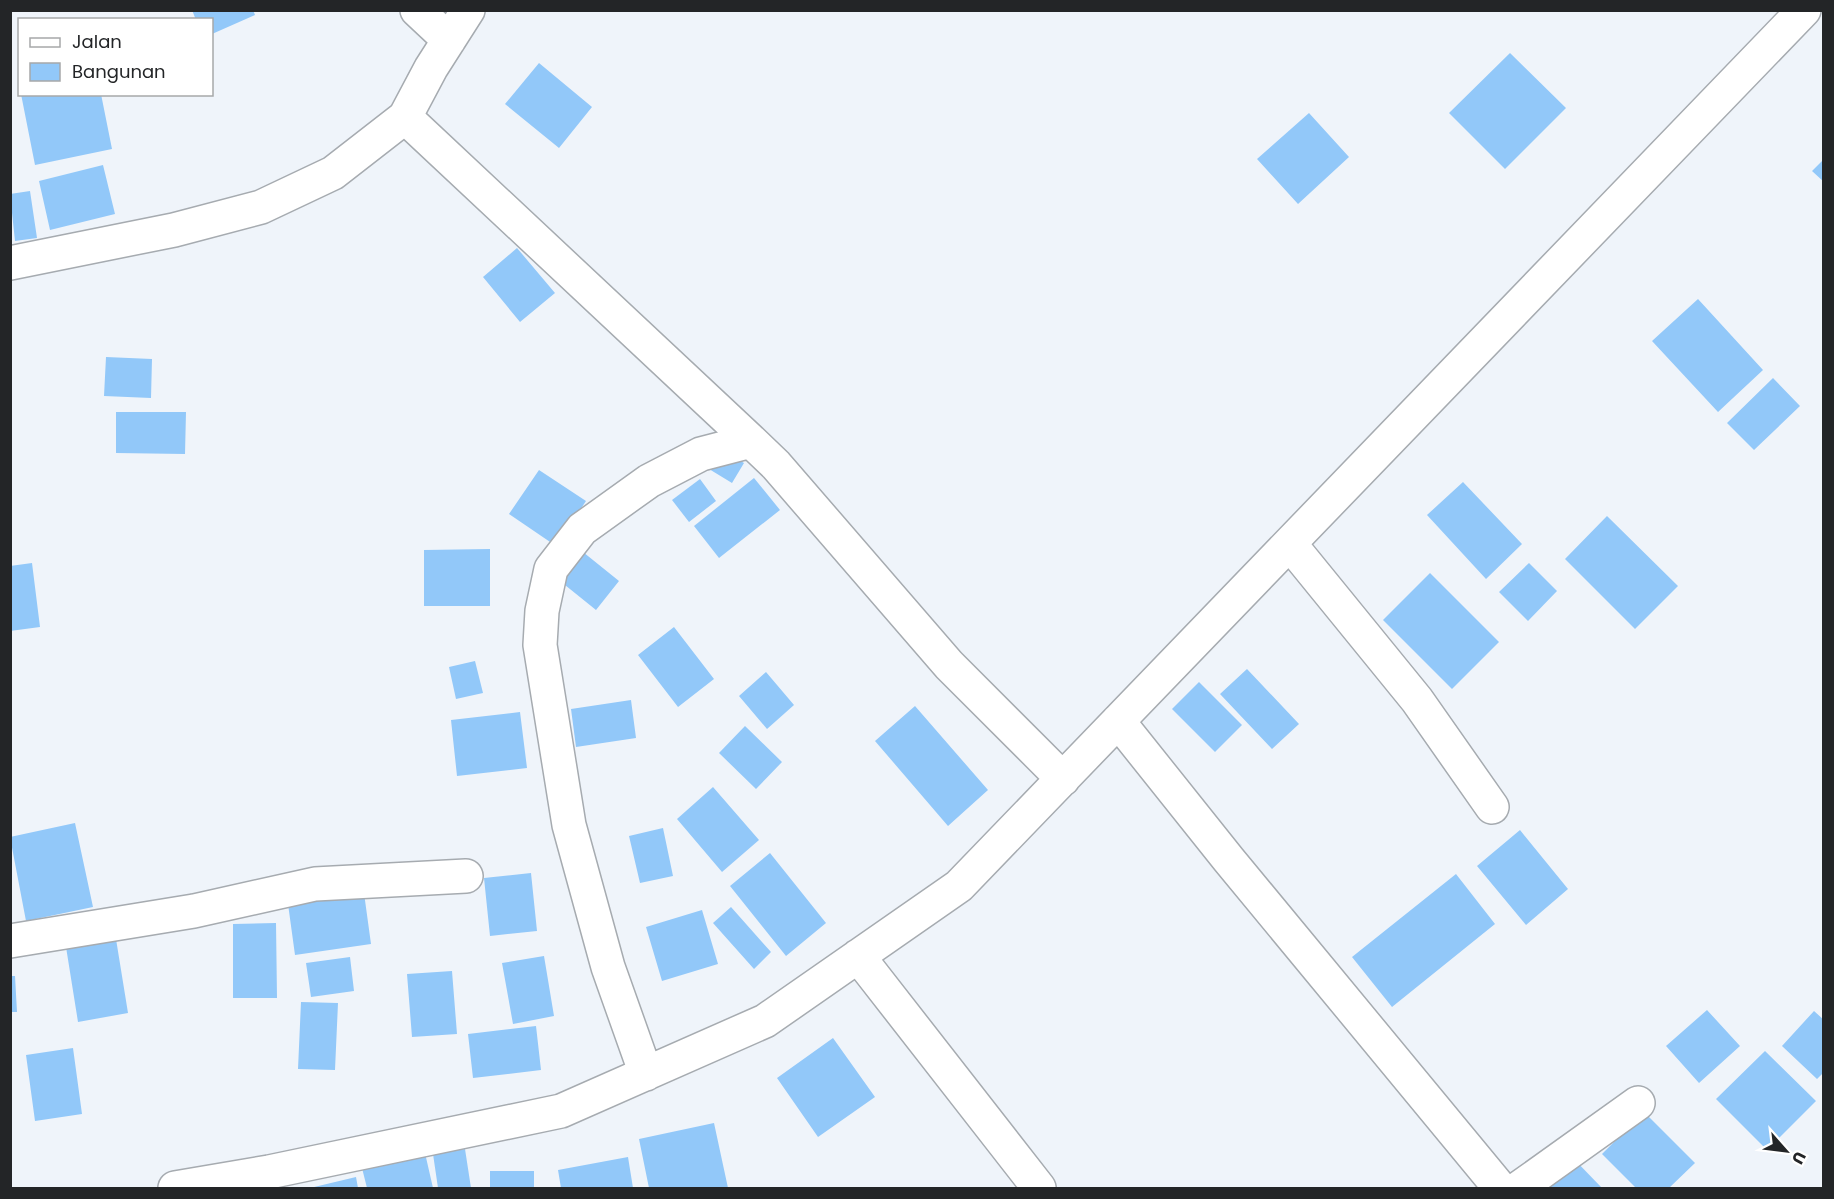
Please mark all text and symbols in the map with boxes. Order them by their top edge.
legend [18,18,213,96]
text: Jalan [72,29,122,54]
text: Bangunan [72,59,166,84]
north arrow [1756,1121,1816,1181]
text: U [1786,1147,1812,1168]

